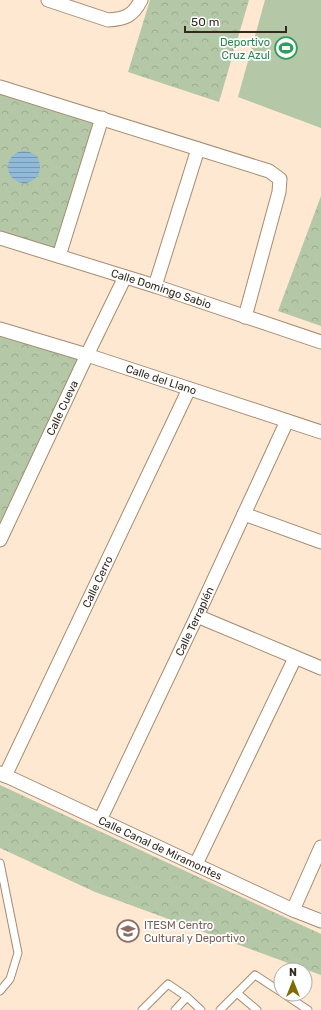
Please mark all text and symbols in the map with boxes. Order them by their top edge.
scale bar [185,8,286,34]
text: 50 m [191,15,219,29]
sports icon: Deportivo Cruz Azul [273,35,299,61]
place label: Deportivo Cruz Azul [220,36,270,62]
street label: Calle Domingo Sabio [109,267,213,312]
street label: Calle del Llano [124,362,198,398]
street label: Calle Cueva [44,378,81,438]
street label: Calle Cerro [80,554,116,610]
street label: Calle Terraplén [173,585,217,658]
street label: Calle Canal de Miramontes [96,814,224,883]
school or university icon: ITESM Centro Cultural y Deportivo [115,918,141,944]
place label: ITESM Centro Cultural y Deportivo [144,919,245,945]
north arrow [273,962,313,1002]
text: N [289,966,297,979]

